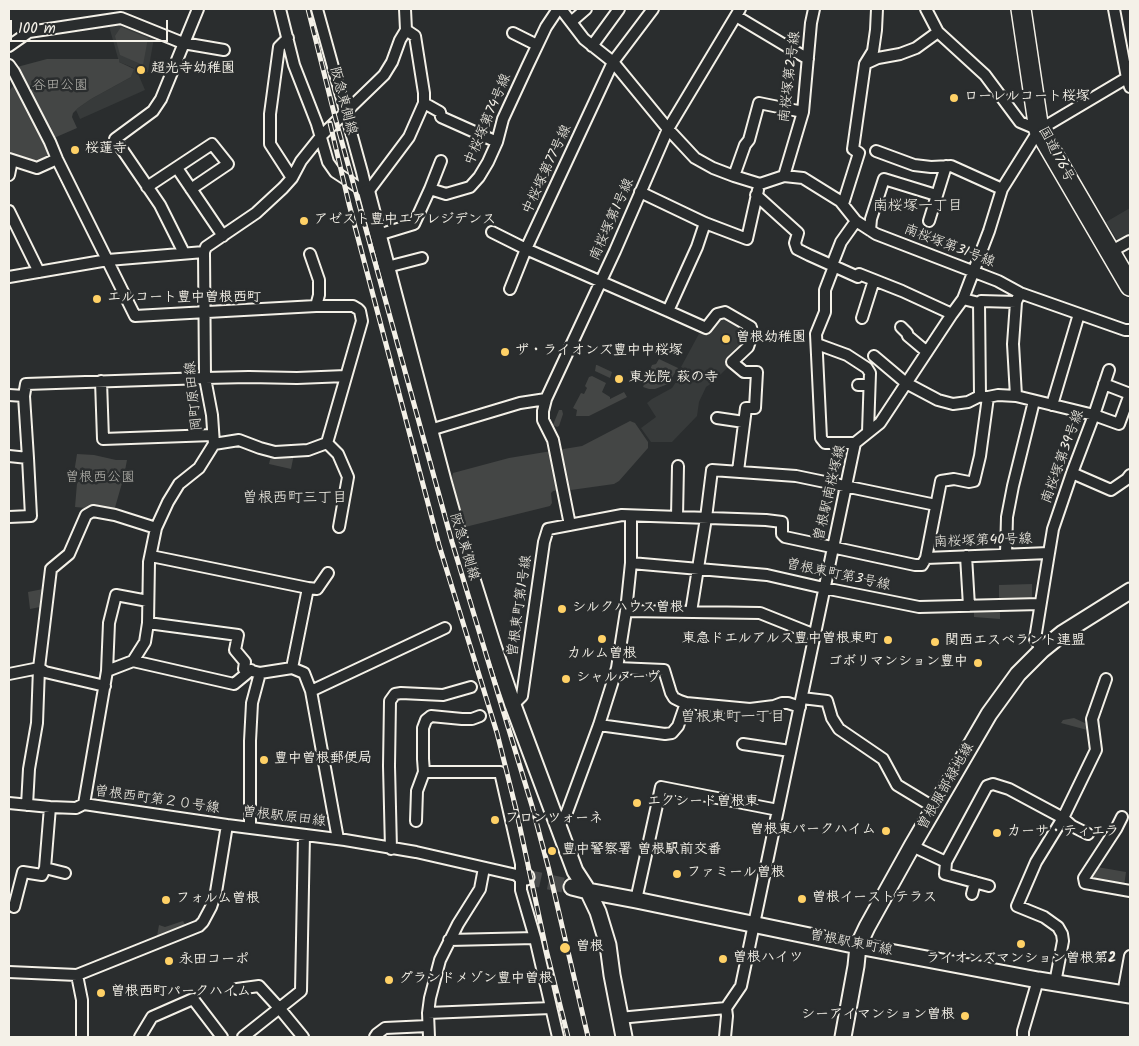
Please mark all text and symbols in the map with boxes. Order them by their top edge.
scale bar [12,10,170,42]
text: 100 m [18,17,56,41]
street label: 南桜塚第2号線 [777,30,805,124]
place label: 超光寺幼稚園 [151,62,235,78]
marker: 超光寺幼稚園 [135,64,147,76]
street label: 阪急東側線 [325,65,359,137]
street label: 中桜塚第74号線 [462,72,516,168]
park label: 谷田公園 [32,79,88,95]
place label: ローレルコート桜塚 [964,90,1090,106]
marker: ローレルコート桜塚 [948,92,960,104]
street label: 中桜塚第77号線 [520,123,576,217]
street label: 国道176号 [1033,124,1077,186]
place label: 桜蓮寺 [85,142,127,158]
marker: 桜蓮寺 [69,144,81,156]
street label: 南桜塚第1号線 [587,176,639,264]
district label: 南桜塚一丁目 [873,198,963,216]
place label: アゼスト豊中エアレジデンス [314,213,496,229]
marker: アゼスト豊中エアレジデンス [298,215,310,227]
street label: 南桜塚第31号線 [901,222,997,272]
place label: エルコート豊中曽根西町 [107,291,261,307]
marker: エルコート豊中曽根西町 [91,293,103,305]
place label: 曽根幼稚園 [736,331,806,347]
marker: 曽根幼稚園 [720,333,732,345]
place label: ザ・ライオンズ豊中中桜塚 [515,344,683,360]
marker: ザ・ライオンズ豊中中桜塚 [499,346,511,358]
street label: 岡町原田線 [183,360,207,432]
place label: 東光院 萩の寺 [629,371,718,387]
marker: 東光院 萩の寺 [613,373,625,385]
street label: 南桜塚第39号線 [1039,408,1089,506]
street label: 曽根駅南桜塚線 [812,443,850,543]
park label: 曽根西公園 [65,471,135,487]
district label: 曽根西町三丁目 [243,490,347,508]
street label: 阪急東側線 [445,511,481,583]
street label: 南桜塚第40号線 [933,532,1033,552]
street label: 曽根東町第1号線 [506,554,536,658]
street label: 曽根東町第3号線 [784,557,892,595]
place label: シルクハウス曽根 [572,601,684,617]
marker: シルクハウス曽根 [556,603,568,615]
place label: 東急ドエルアルス豊中曽根東町 [682,632,878,648]
marker: カルム曽根 [596,633,608,645]
marker: 東急ドエルアルス豊中曽根東町 [882,634,894,646]
place label: 関西エスペラント連盟 [945,634,1085,650]
marker: 関西エスペラント連盟 [929,636,941,648]
place label: カルム曽根 [567,647,637,663]
place label: ゴボリマンション豊中 [828,655,968,671]
marker: ゴボリマンション豊中 [972,657,984,669]
place label: シャルヌーヴ [576,671,660,687]
marker: シャルヌーヴ [560,673,572,685]
district label: 曽根東町一丁目 [681,709,785,727]
street label: 曽根服部緑地線 [915,740,979,834]
place label: 豊中曽根郵便局 [274,752,372,768]
marker: 豊中曽根郵便局 [258,754,270,766]
street label: 曽根西町第２０号線 [93,784,221,818]
place label: エクシード曽根東 [647,795,759,811]
marker: エクシード曽根東 [631,797,643,809]
street label: 曽根駅原田線 [241,805,327,831]
place label: フロンツォーネ [505,812,603,828]
marker: フロンツォーネ [489,814,501,826]
place label: 曽根東パークハイム [750,823,876,839]
marker: 曽根東パークハイム [880,825,892,837]
place label: カーサ・ティエラ [1007,825,1119,841]
marker: カーサ・ティエラ [991,827,1003,839]
place label: 豊中警察署 曽根駅前交番 [562,843,721,859]
marker: 豊中警察署 曽根駅前交番 [546,845,558,857]
place label: ファミール曽根 [687,866,785,882]
marker: ファミール曽根 [671,868,683,880]
place label: 曽根イーストテラス [812,891,937,907]
place label: フォルム曽根 [176,892,260,908]
marker: 曽根イーストテラス [796,893,808,905]
marker: フォルム曽根 [160,894,172,906]
street label: 曽根駅東町線 [808,928,894,960]
marker: ライオンズマンション曽根第2 [1015,938,1027,950]
place label: 曽根 [576,940,604,956]
marker: 曽根 [558,941,572,955]
place label: 曽根ハイツ [733,951,803,967]
place label: ライオンズマンション曽根第2 [926,952,1116,968]
place label: 永田コーポ [179,953,249,969]
marker: 曽根ハイツ [717,953,729,965]
marker: 永田コーポ [163,955,175,967]
place label: グランドメゾン豊中曽根 [399,972,553,988]
marker: グランドメゾン豊中曽根 [383,974,395,986]
place label: 曽根西町パークハイム [111,985,251,1001]
marker: 曽根西町パークハイム [95,987,107,999]
place label: シーアイマンション曽根 [801,1008,955,1024]
marker: シーアイマンション曽根 [959,1010,971,1022]

